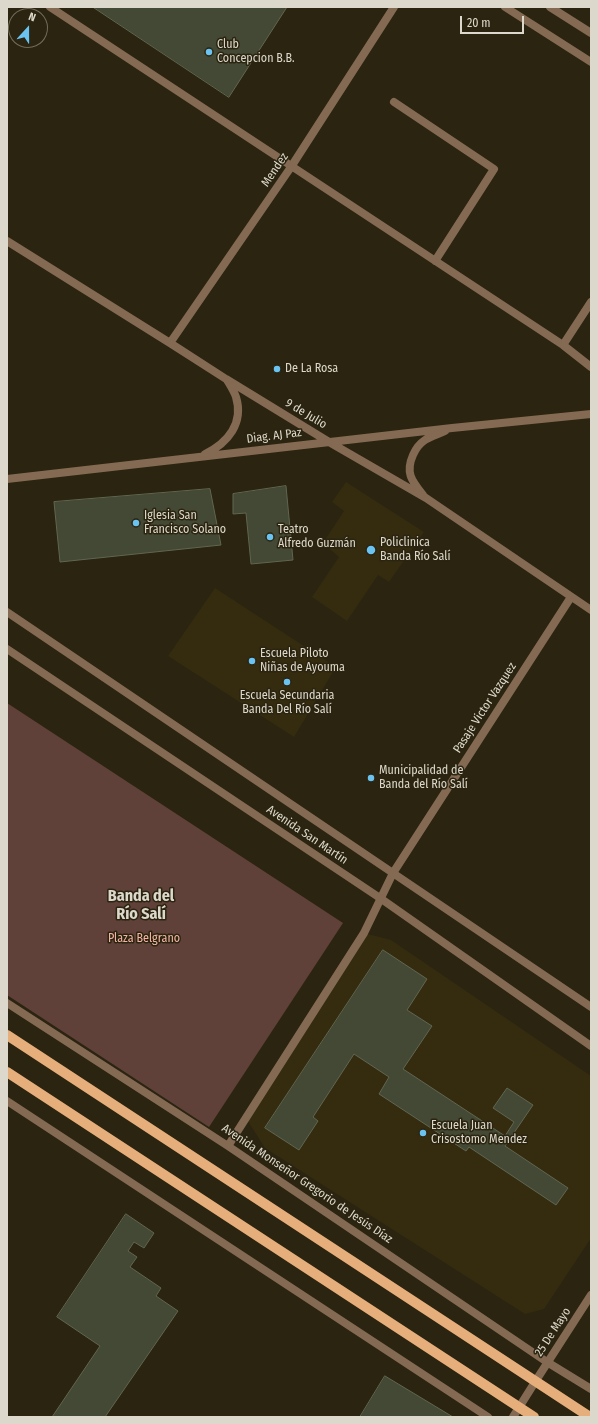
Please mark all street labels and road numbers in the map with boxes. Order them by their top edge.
street label: Mendez [258,150,292,190]
street label: 9 de Julio [283,396,329,432]
street label: Diag. AJ Paz [246,425,302,447]
street label: Pasaje Victor Vazquez [450,660,520,756]
street label: Avenida San Martín [264,803,350,867]
street label: Avenida Monseñor Gregorio de Jesús Díaz [219,1121,395,1247]
street label: 25 De Mayo [532,1305,574,1359]

